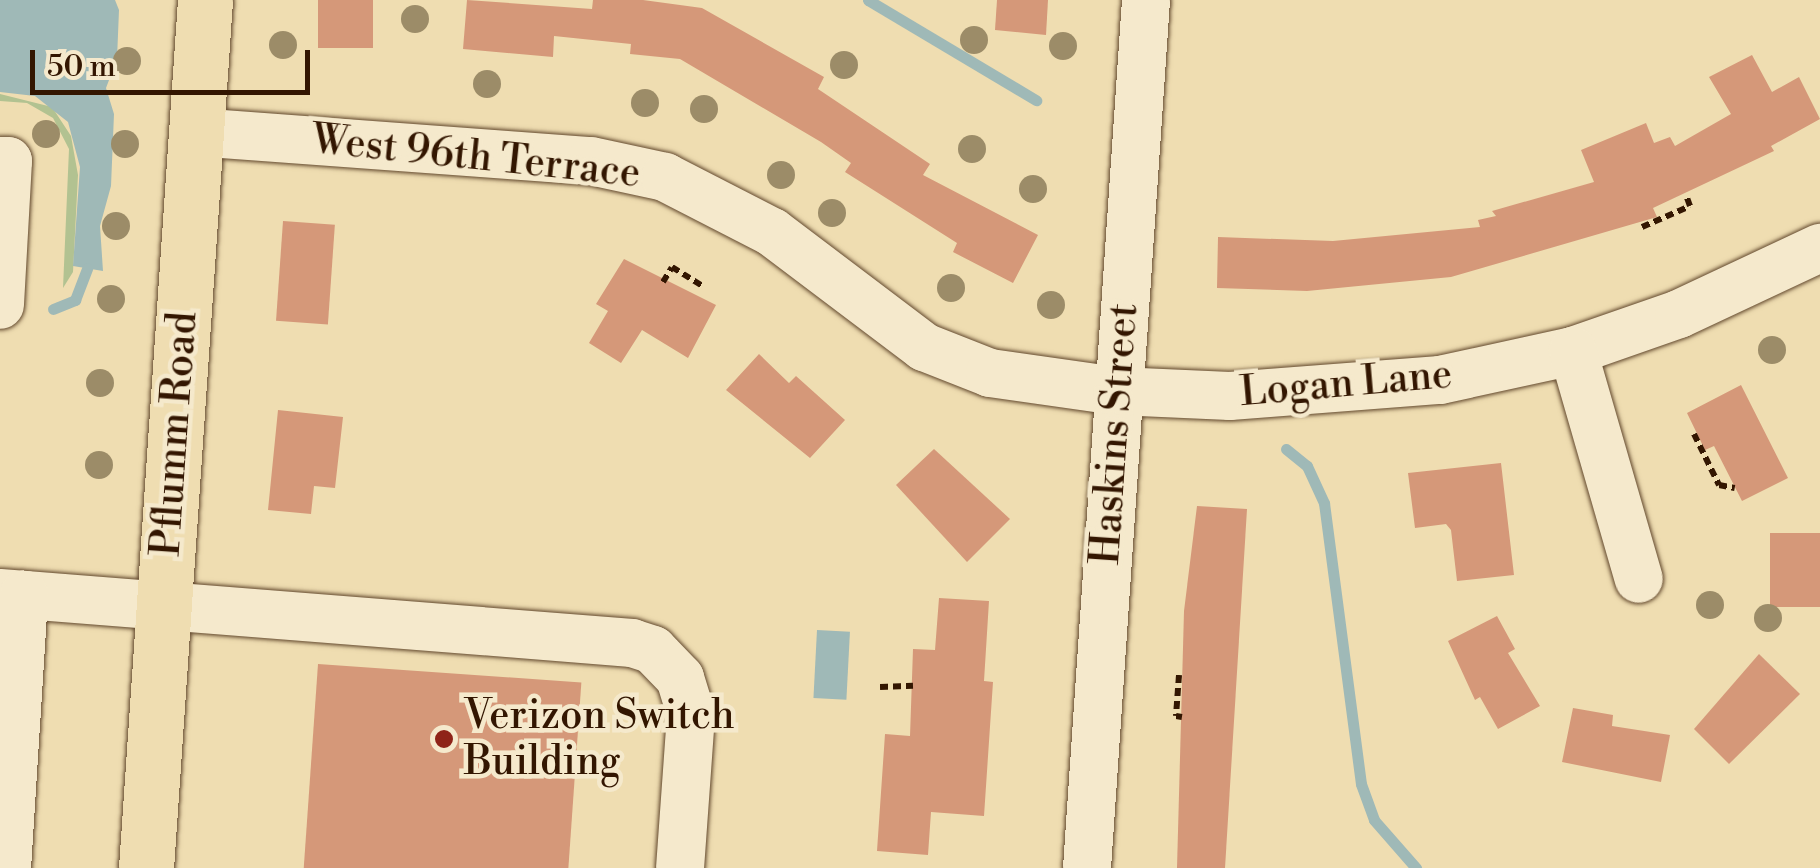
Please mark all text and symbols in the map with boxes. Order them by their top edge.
scale bar [35,30,315,92]
text: 50 m [47,48,116,86]
street label: West 96th Terrace [309,116,643,198]
street label: Haskins Street [1082,302,1148,566]
street label: Pflumm Road [143,310,207,558]
street label: Logan Lane [1238,351,1454,417]
place label: Verizon Switch Building [464,692,734,786]
marker: Verizon Switch Building [433,728,455,750]

